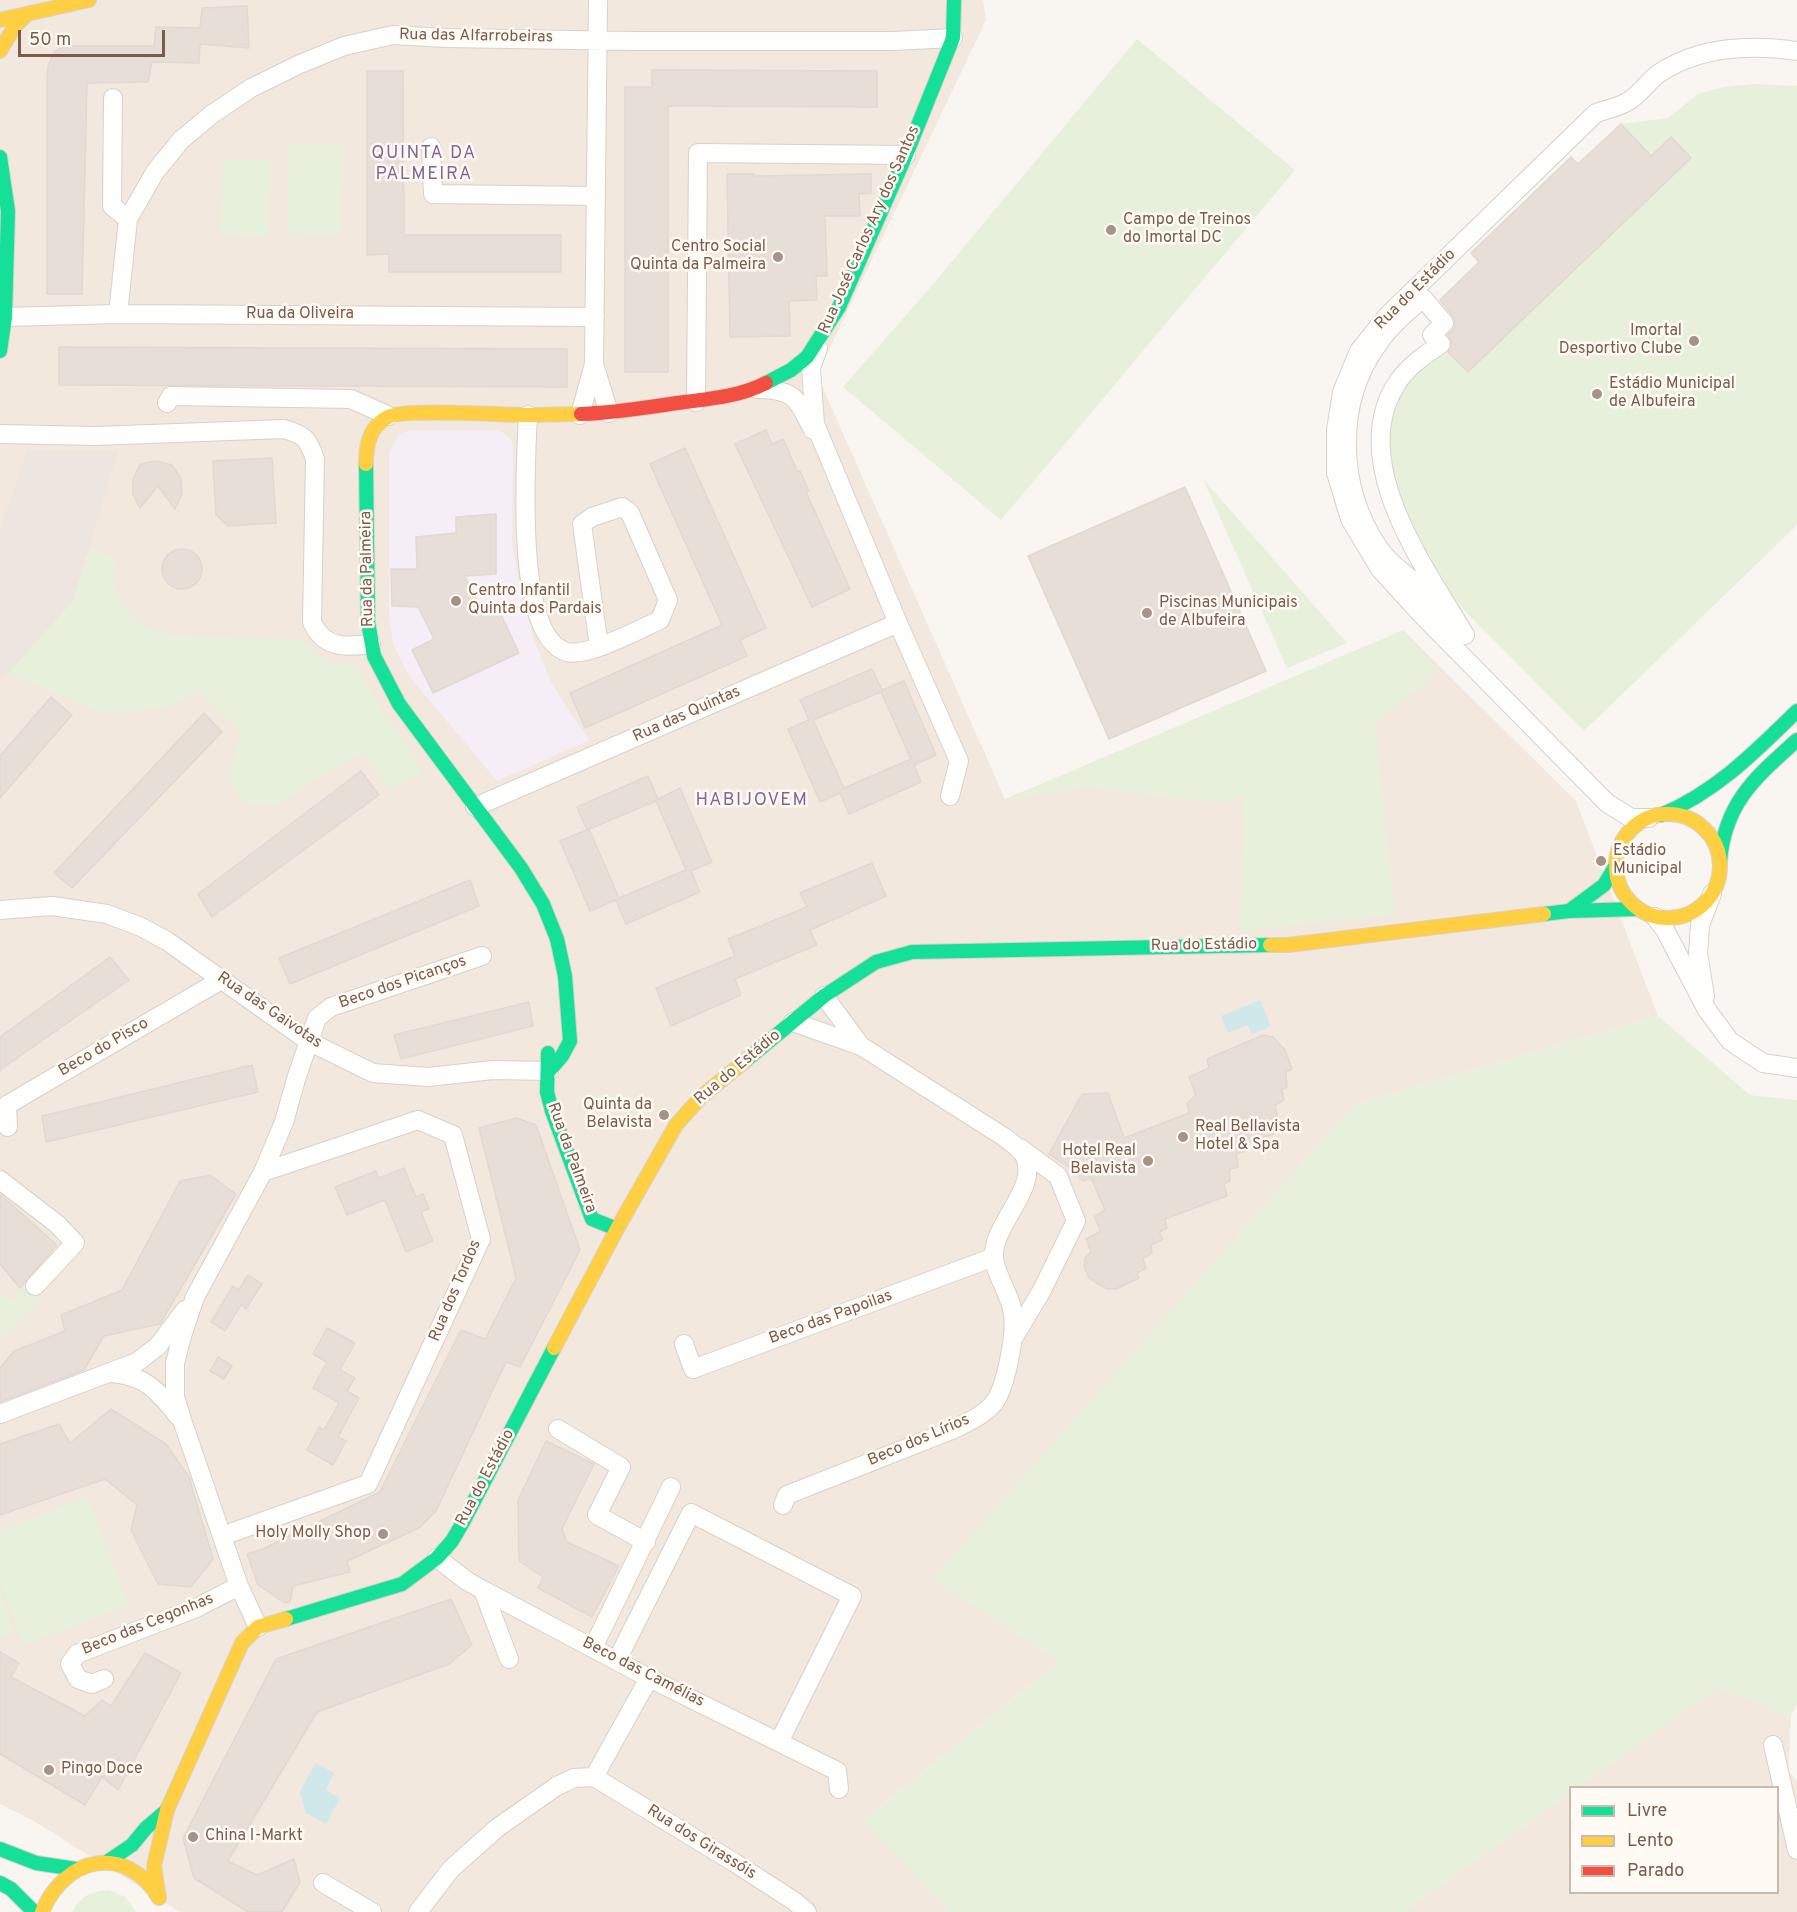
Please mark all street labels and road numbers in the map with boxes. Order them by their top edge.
street label: Rua das Alfarrobeiras [399,26,553,48]
street label: Rua José Carlos Ary dos Santos [815,123,925,337]
street label: Rua do Estádio [1372,246,1460,334]
street label: Rua da Oliveira [246,305,354,325]
street label: Rua da Palmeira [357,511,379,627]
street label: Rua das Quintas [630,683,744,747]
street label: Rua do Estádio [1151,935,1257,957]
street label: Beco dos Picanços [337,952,469,1014]
street label: Rua das Gaivotas [213,969,325,1053]
street label: Beco do Pisco [56,1015,152,1081]
street label: Rua do Estádio [691,1026,785,1110]
street label: Rua da Palmeira [542,1100,600,1216]
street label: Rua dos Tordos [426,1237,486,1345]
street label: Beco das Papoilas [767,1287,895,1349]
street label: Beco dos Lírios [865,1411,973,1471]
street label: Rua do Estádio [453,1426,519,1530]
street label: Beco das Cegonhas [79,1590,217,1660]
street label: Beco das Camélias [579,1634,707,1712]
street label: Rua dos Girassóis [643,1802,759,1884]

